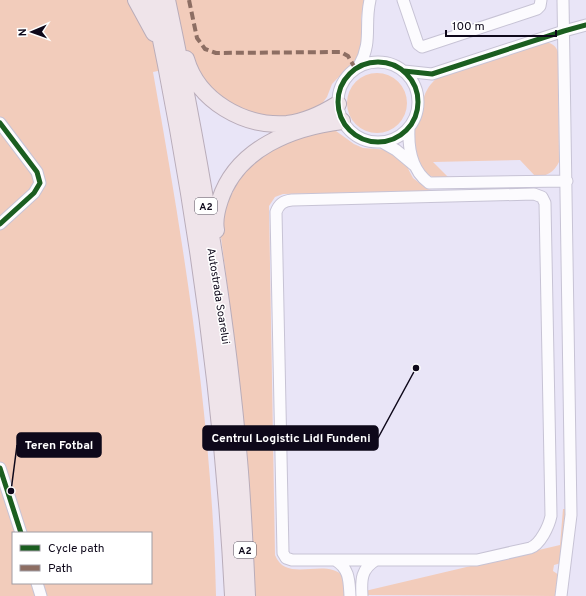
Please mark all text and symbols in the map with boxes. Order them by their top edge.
north arrow [12,12,52,52]
scale bar [446,12,556,38]
text: 100 m [452,19,485,35]
text: N [16,28,30,37]
road number: A2 [195,198,217,214]
street label: Autostrada Soarelui [203,247,233,345]
callout: Centrul Logistic Lidl Fundeni [203,426,378,450]
text: Centrul Logistic Lidl Fundeni [211,431,371,447]
callout: Teren Fotbal [17,433,101,457]
text: Teren Fotbal [25,438,93,454]
legend [12,532,152,584]
text: Cycle path [48,541,105,557]
road number: A2 [234,542,256,558]
text: Path [48,561,73,577]

